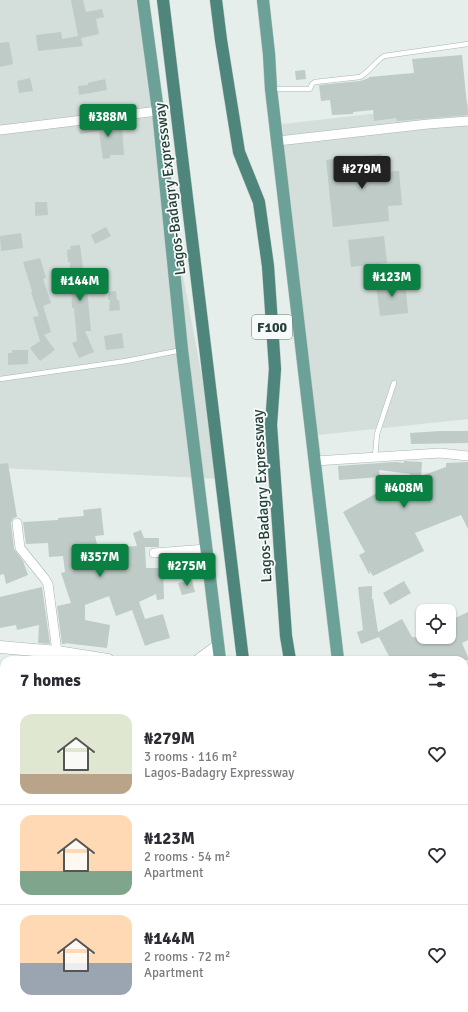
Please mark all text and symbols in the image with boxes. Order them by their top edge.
street label: Lagos-Badagry Expressway [151,102,189,276]
pin: ₦388M [80,104,136,138]
text: ₦388M [89,109,127,125]
pin: ₦279M [334,156,390,190]
text: ₦279M [343,161,381,177]
pin: ₦123M [364,264,420,298]
pin: ₦144M [52,268,108,302]
text: ₦123M [373,269,411,285]
text: ₦144M [61,273,99,289]
road number: F100 [252,315,292,339]
street label: Lagos-Badagry Expressway [248,409,276,583]
pin: ₦408M [376,475,432,509]
text: ₦408M [385,480,423,496]
pin: ₦357M [72,544,128,578]
text: ₦357M [81,549,119,565]
pin: ₦275M [159,553,215,587]
text: ₦275M [168,558,206,574]
map controls [416,604,456,644]
button: locate [416,604,456,644]
icon: filters [426,669,448,691]
text: 7 homes [20,670,81,691]
text: ₦279M [144,728,195,749]
icon: home [52,730,100,778]
icon: heart [426,743,448,765]
text: 3 rooms · 116 m² [144,749,237,765]
text: Lagos-Badagry Expressway [144,765,294,781]
text: ₦123M [144,828,195,849]
icon: home [52,831,100,879]
icon: heart [426,844,448,866]
text: 2 rooms · 54 m² [144,849,230,865]
text: Apartment [144,865,204,881]
text: ₦144M [144,928,195,949]
icon: home [52,931,100,979]
icon: heart [426,944,448,966]
text: 2 rooms · 72 m² [144,949,230,965]
text: Apartment [144,965,204,981]

